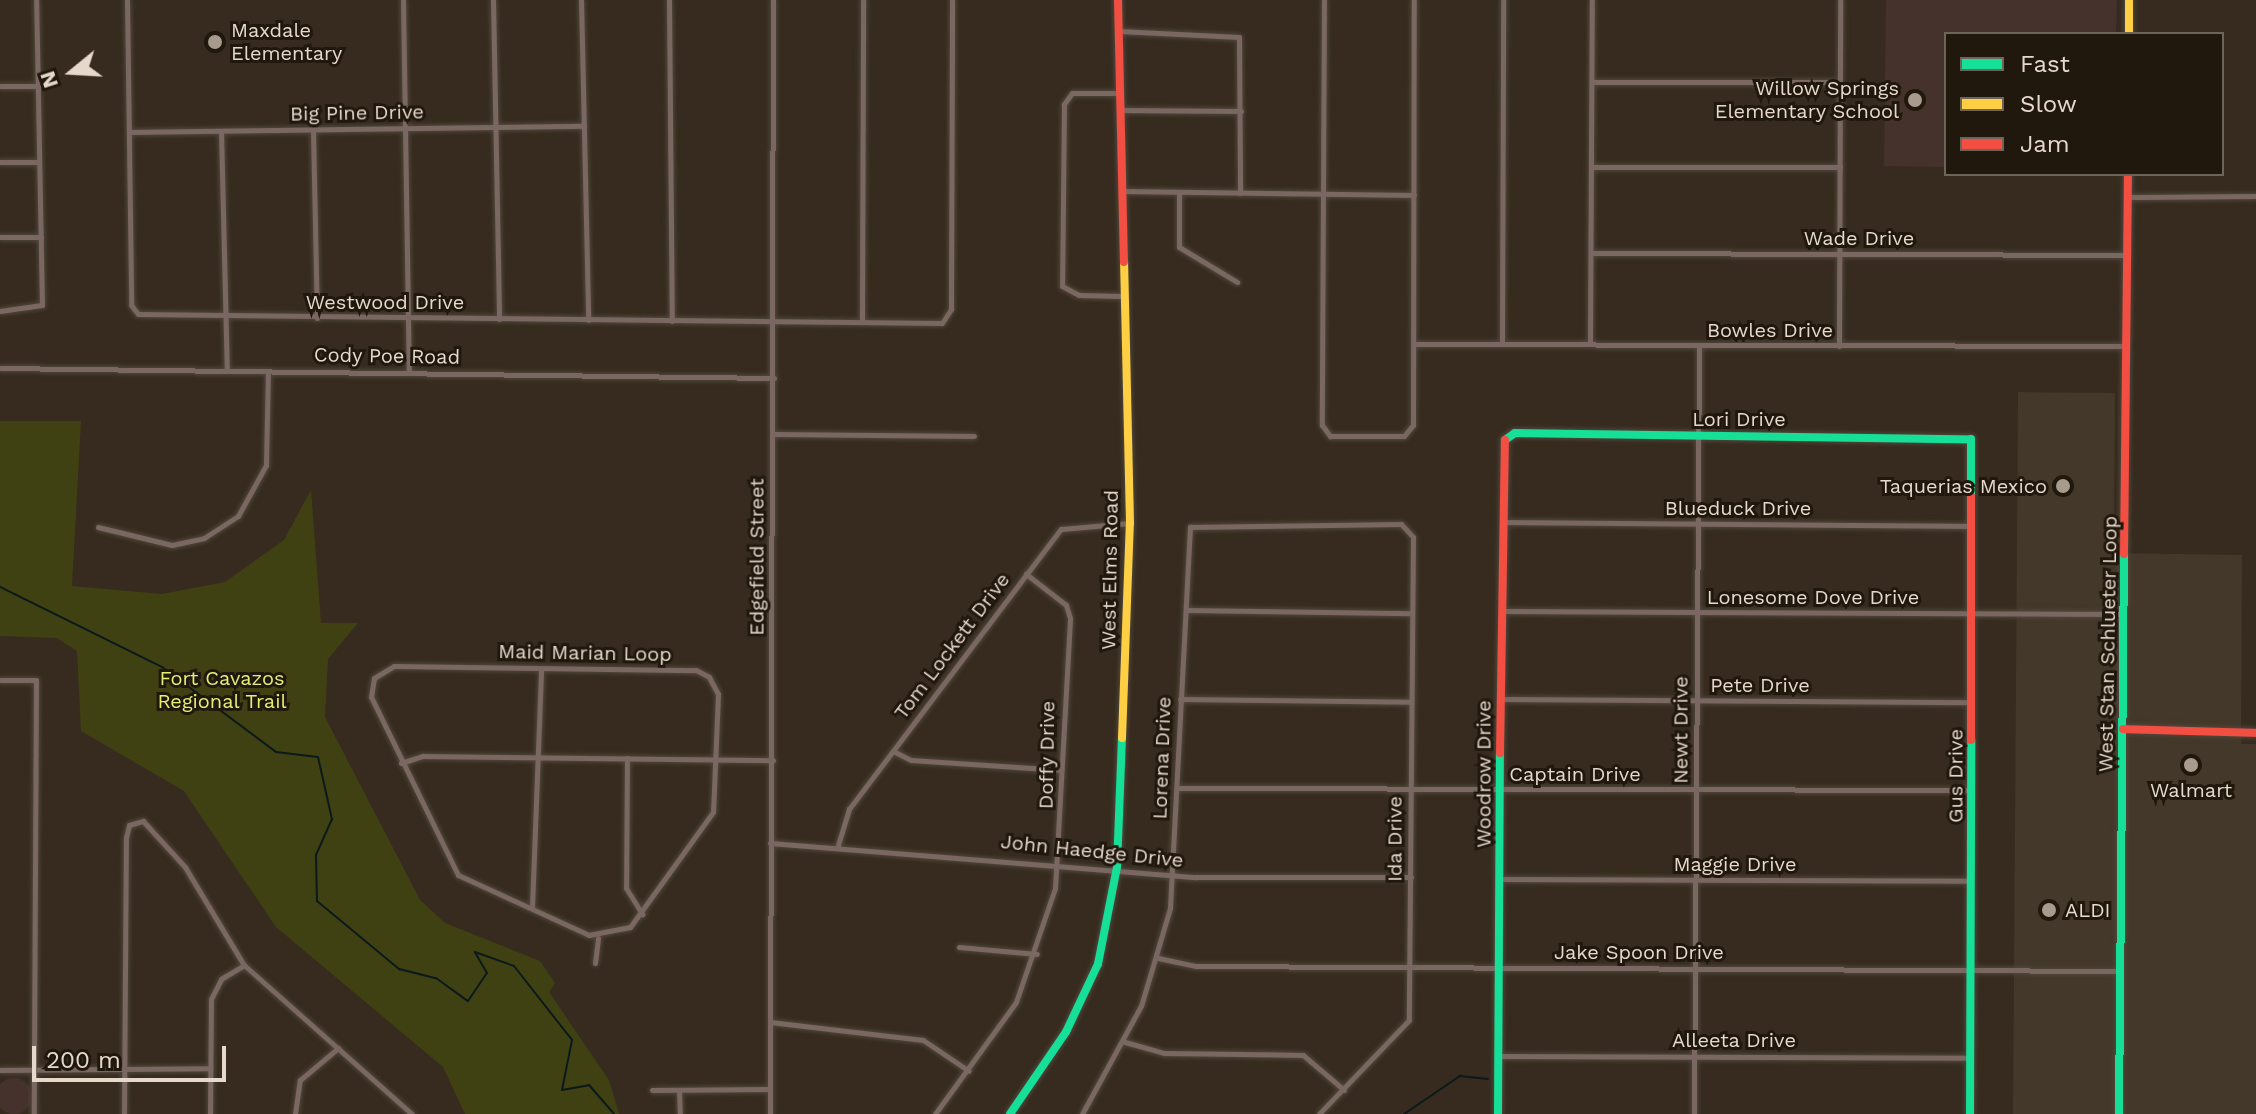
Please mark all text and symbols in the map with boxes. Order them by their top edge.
place label: Maxdale Elementary [231,18,342,65]
north arrow [32,32,112,112]
legend [1944,32,2224,176]
marker: Maxdale Elementary [206,33,224,51]
text: Fast [2020,50,2070,78]
text: N [34,68,63,91]
place label: Willow Springs Elementary School [1714,76,1899,123]
text: Slow [2020,90,2077,118]
marker: Willow Springs Elementary School [1906,91,1924,109]
street label: Big Pine Drive [290,100,424,126]
text: Jam [2020,130,2070,158]
street label: Wade Drive [1804,226,1914,250]
street label: Westwood Drive [306,290,464,314]
street label: Bowles Drive [1707,318,1833,342]
street label: Cody Poe Road [314,343,460,369]
street label: Lori Drive [1692,407,1786,431]
place label: Taquerias Mexico [1880,474,2047,498]
marker: Taquerias Mexico [2054,477,2072,495]
street label: Edgefield Street [745,478,769,636]
street label: West Elms Road [1097,490,1123,650]
street label: Blueduck Drive [1664,496,1812,520]
street label: West Stan Schlueter Loop [2094,515,2122,773]
street label: Tom Lockett Drive [889,568,1015,724]
street label: Lonesome Dove Drive [1707,585,1919,609]
street label: Maid Marian Loop [498,639,672,667]
park label: Fort Cavazos Regional Trail [157,667,287,714]
street label: Pete Drive [1710,673,1810,697]
street label: Newt Drive [1669,676,1693,784]
street label: Lorena Drive [1148,696,1176,820]
street label: Doffy Drive [1034,700,1060,810]
street label: Woodrow Drive [1472,700,1496,848]
street label: Gus Drive [1944,729,1968,823]
marker: Walmart [2182,756,2200,774]
street label: Captain Drive [1509,762,1641,786]
place label: Walmart [2150,778,2232,802]
street label: Ida Drive [1383,796,1407,882]
street label: John Haedge Drive [1000,829,1184,873]
street label: Maggie Drive [1674,852,1796,876]
place label: ALDI [2065,898,2110,922]
marker: ALDI [2040,901,2058,919]
street label: Jake Spoon Drive [1554,940,1724,964]
street label: Alleeta Drive [1672,1028,1796,1052]
scale bar [36,1030,230,1080]
text: 200 m [46,1046,121,1074]

